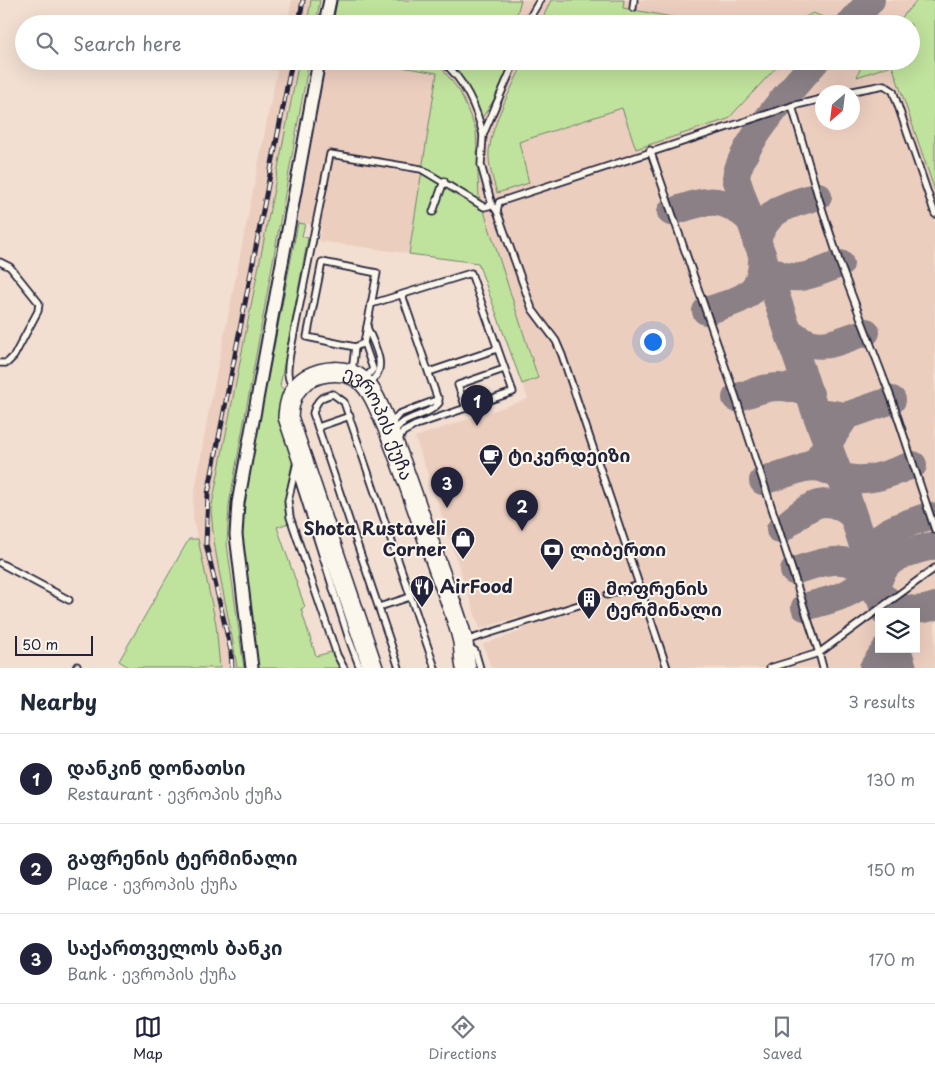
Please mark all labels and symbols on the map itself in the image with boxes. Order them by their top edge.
north arrow [815,85,860,130]
your location [640,329,666,355]
street label: ევროპის ქუჩა [340,358,421,484]
pin: 1 [461,385,493,426]
place label: ტიკერდეიზი [508,441,631,468]
cafe icon: ტიკერდეიზი [478,443,504,477]
pin: 3 [431,467,463,508]
pin: 2 [506,490,538,531]
place label: Shota Rustaveli Corner [304,514,447,562]
shop icon: Shota Rustaveli Corner [450,526,476,560]
place label: ლიბერთი [570,535,666,562]
bank icon: ლიბერთი [539,537,565,571]
place label: AirFood [440,572,513,599]
restaurant icon: AirFood [409,574,435,608]
place label: მოფრენის ტერმინალი [606,574,722,622]
building icon: მოფრენის ტერმინალი [576,586,602,620]
scale bar [15,633,92,656]

